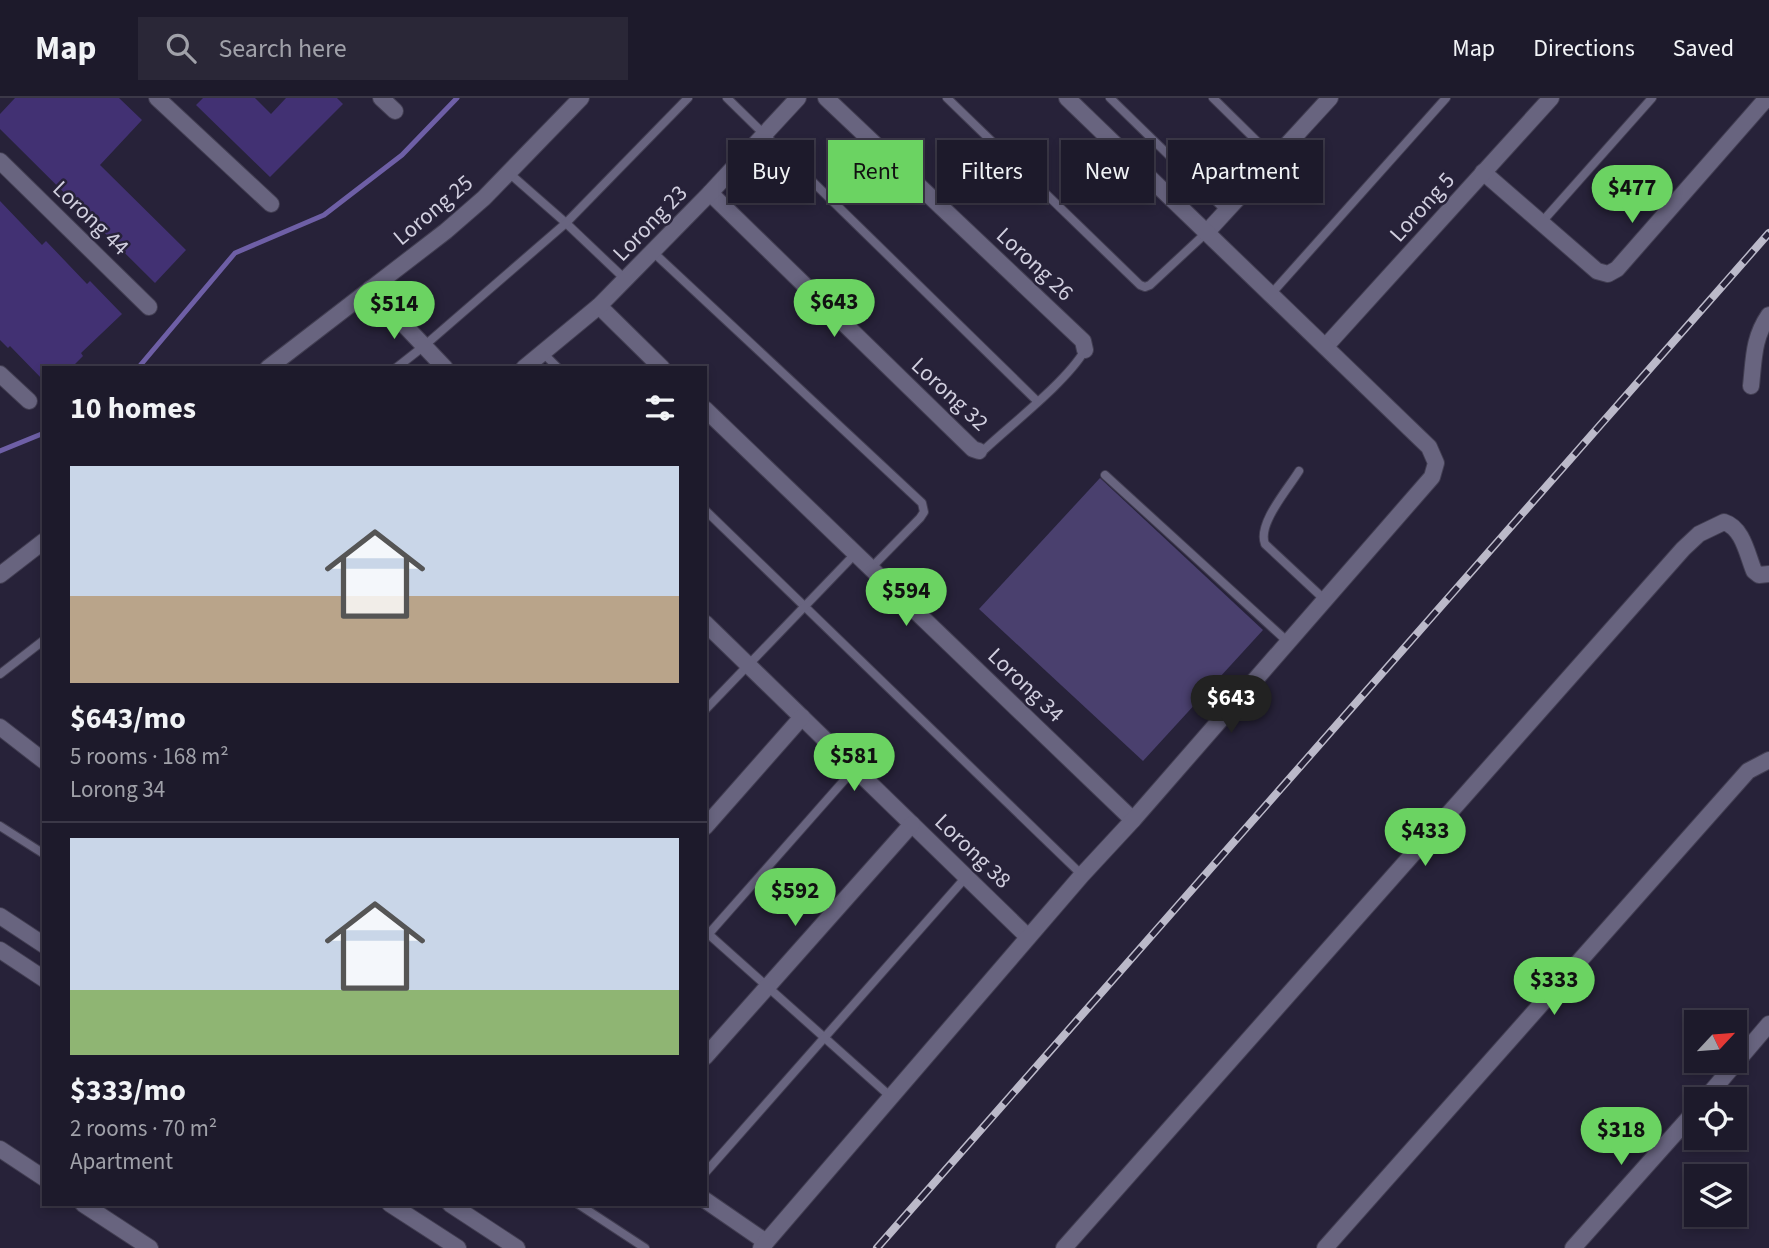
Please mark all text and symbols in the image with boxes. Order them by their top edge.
search box [138,17,628,80]
text: Map [35,25,96,72]
icon: search [162,29,200,67]
text: Search here [218,30,347,67]
text: Map [1452,31,1495,66]
text: Directions [1533,31,1635,66]
text: Saved [1673,31,1734,66]
chip: Buy [728,140,814,203]
chip: Rent [828,140,923,203]
chip: Filters [937,140,1047,203]
chip: New [1061,140,1154,203]
chip: Apartment [1168,140,1323,203]
street label: Lorong 5 [1382,165,1462,249]
pin: $477 [1591,166,1673,225]
street label: Lorong 25 [386,167,480,253]
text: $477 [1608,171,1656,204]
street label: Lorong 44 [45,173,137,263]
street label: Lorong 23 [605,177,695,269]
street label: Lorong 26 [989,219,1081,309]
pin: $643 [793,280,875,339]
pin: $514 [353,282,435,341]
text: $643 [810,285,858,318]
text: $514 [370,287,418,320]
street label: Lorong 32 [904,349,996,439]
text: 10 homes [70,387,196,430]
icon: filters [641,389,679,427]
icon: home [312,511,438,637]
pin: $594 [865,568,947,628]
text: $594 [882,574,930,607]
street label: Lorong 34 [980,640,1072,730]
pin: $643 [1190,676,1272,735]
text: $643 [1207,681,1255,714]
text: $643/mo [70,697,186,740]
pin: $581 [813,734,895,793]
text: $581 [830,739,878,772]
text: 5 rooms · 168 m² [70,740,229,773]
text: Lorong 34 [70,773,165,806]
street label: Lorong 38 [927,806,1019,896]
pin: $433 [1384,808,1466,868]
text: $433 [1401,814,1449,847]
pin: $592 [754,868,836,928]
text: $592 [771,874,819,907]
icon: home [312,883,438,1009]
pin: $333 [1513,958,1595,1017]
text: $333 [1530,963,1578,996]
north arrow [1684,1010,1746,1073]
map controls [1684,1010,1747,1227]
text: $333/mo [70,1069,186,1112]
button: locate [1684,1087,1747,1150]
pin: $318 [1580,1108,1662,1167]
text: 2 rooms · 70 m² [70,1112,217,1145]
text: $318 [1597,1113,1645,1146]
text: Apartment [70,1145,173,1178]
button: layers [1684,1164,1747,1227]

